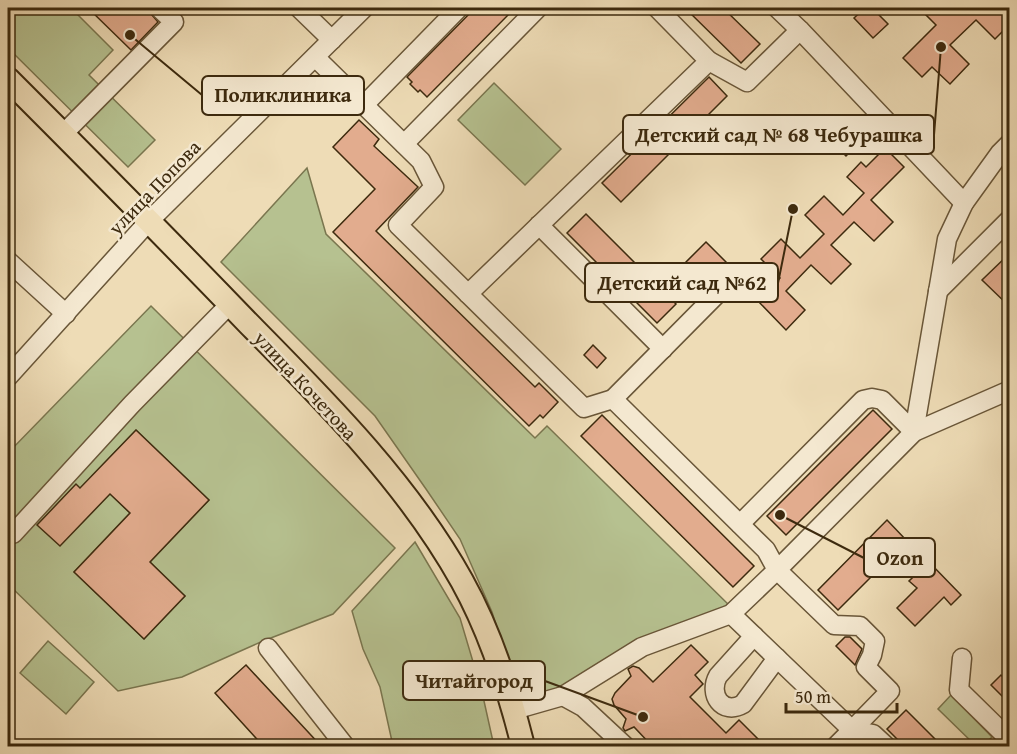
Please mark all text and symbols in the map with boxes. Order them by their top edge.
callout: Поликлиника [202,76,364,115]
text: Поликлиника [214,79,352,110]
callout: Детский сад № 68 Чебурашка [623,115,934,154]
text: Детский сад № 68 Чебурашка [634,119,923,150]
street label: улица Попова [100,133,207,242]
callout: Детский сад №62 [585,263,778,302]
text: Детский сад №62 [596,267,767,298]
street label: улица Кочетова [247,323,365,446]
callout: Ozon [864,538,935,577]
text: Ozon [877,542,924,573]
callout: Читайгород [403,661,545,700]
text: Читайгород [415,665,533,696]
scale bar [786,676,897,714]
text: 50 m [795,683,831,710]

